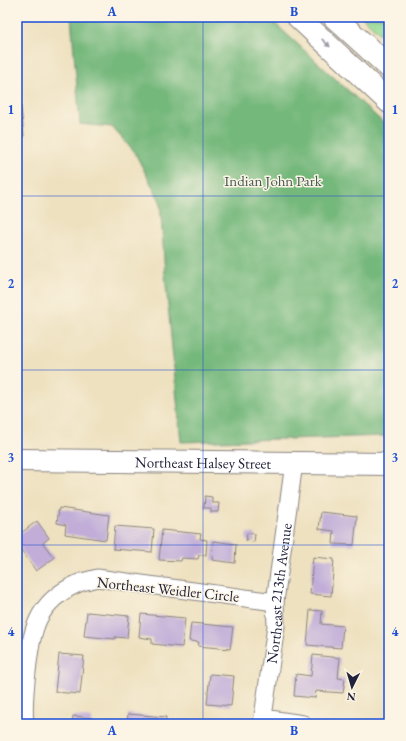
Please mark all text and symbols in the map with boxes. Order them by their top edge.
text: A [106,3,117,20]
text: B [290,3,298,20]
one-way arrow [321,39,331,48]
text: 1 [8,101,15,118]
text: 1 [392,101,399,118]
park label: Indian John Park [224,171,323,190]
text: 2 [8,275,15,292]
text: 2 [392,275,399,292]
text: 3 [8,449,15,466]
text: 3 [392,449,399,466]
street label: Northeast Halsey Street [135,452,272,472]
street label: Northeast 213th Avenue [261,522,295,665]
street label: Northeast Weidler Circle [96,572,240,606]
text: 4 [8,623,15,640]
text: 4 [392,623,399,640]
north arrow [332,667,372,707]
text: N [346,690,356,704]
text: A [106,722,117,739]
text: B [290,722,298,739]

